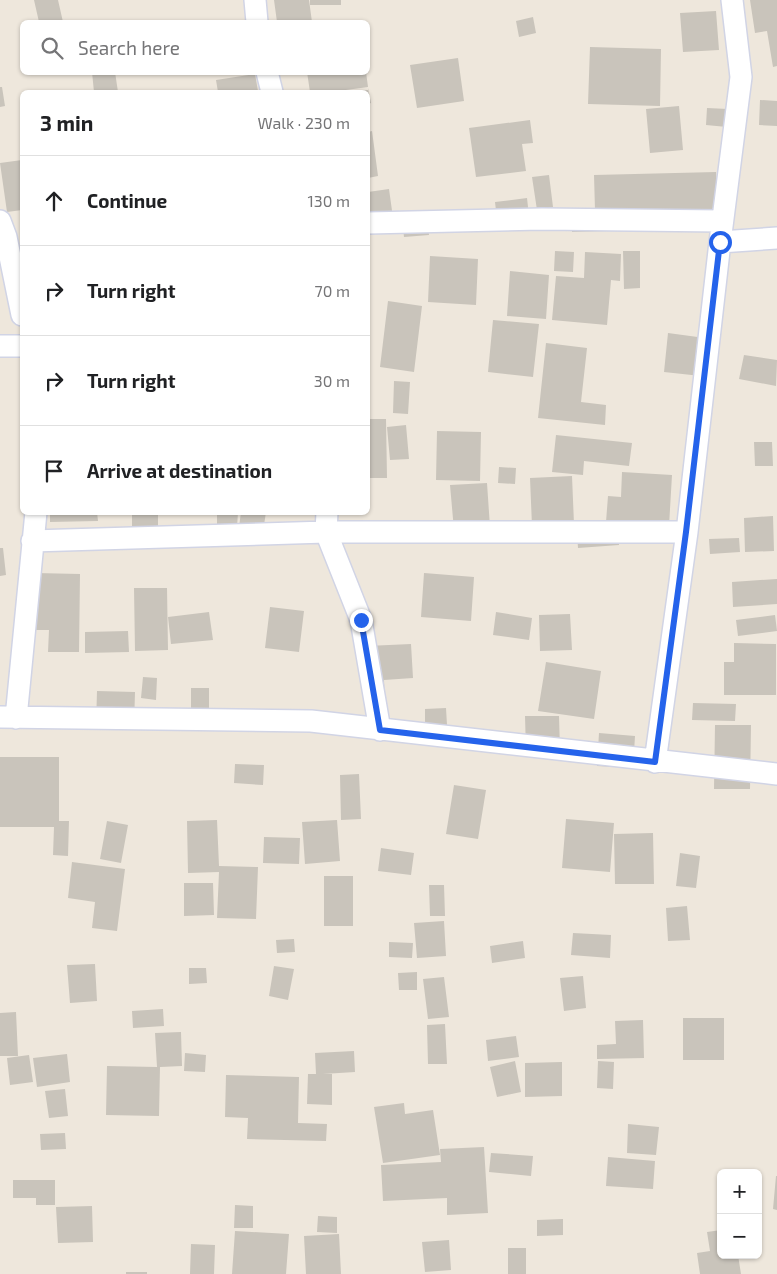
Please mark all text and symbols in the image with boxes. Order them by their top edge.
search box [20,20,370,75]
icon: search [38,34,66,62]
text: Search here [78,36,180,59]
text: 3 min [40,110,93,135]
text: Walk · 230 m [257,113,350,132]
icon: ahead [40,187,68,215]
text: Continue [87,189,167,212]
text: 130 m [308,191,350,210]
route start [709,231,732,254]
icon: right [40,277,68,305]
text: Turn right [87,279,175,302]
text: 70 m [315,281,350,300]
icon: right [40,367,68,395]
text: Turn right [87,369,175,392]
text: 30 m [314,371,350,390]
icon: arrive [40,457,68,485]
text: Arrive at destination [87,459,272,482]
route end [350,609,373,632]
map controls [717,1169,762,1259]
button: + [717,1169,762,1214]
button: − [717,1214,762,1259]

